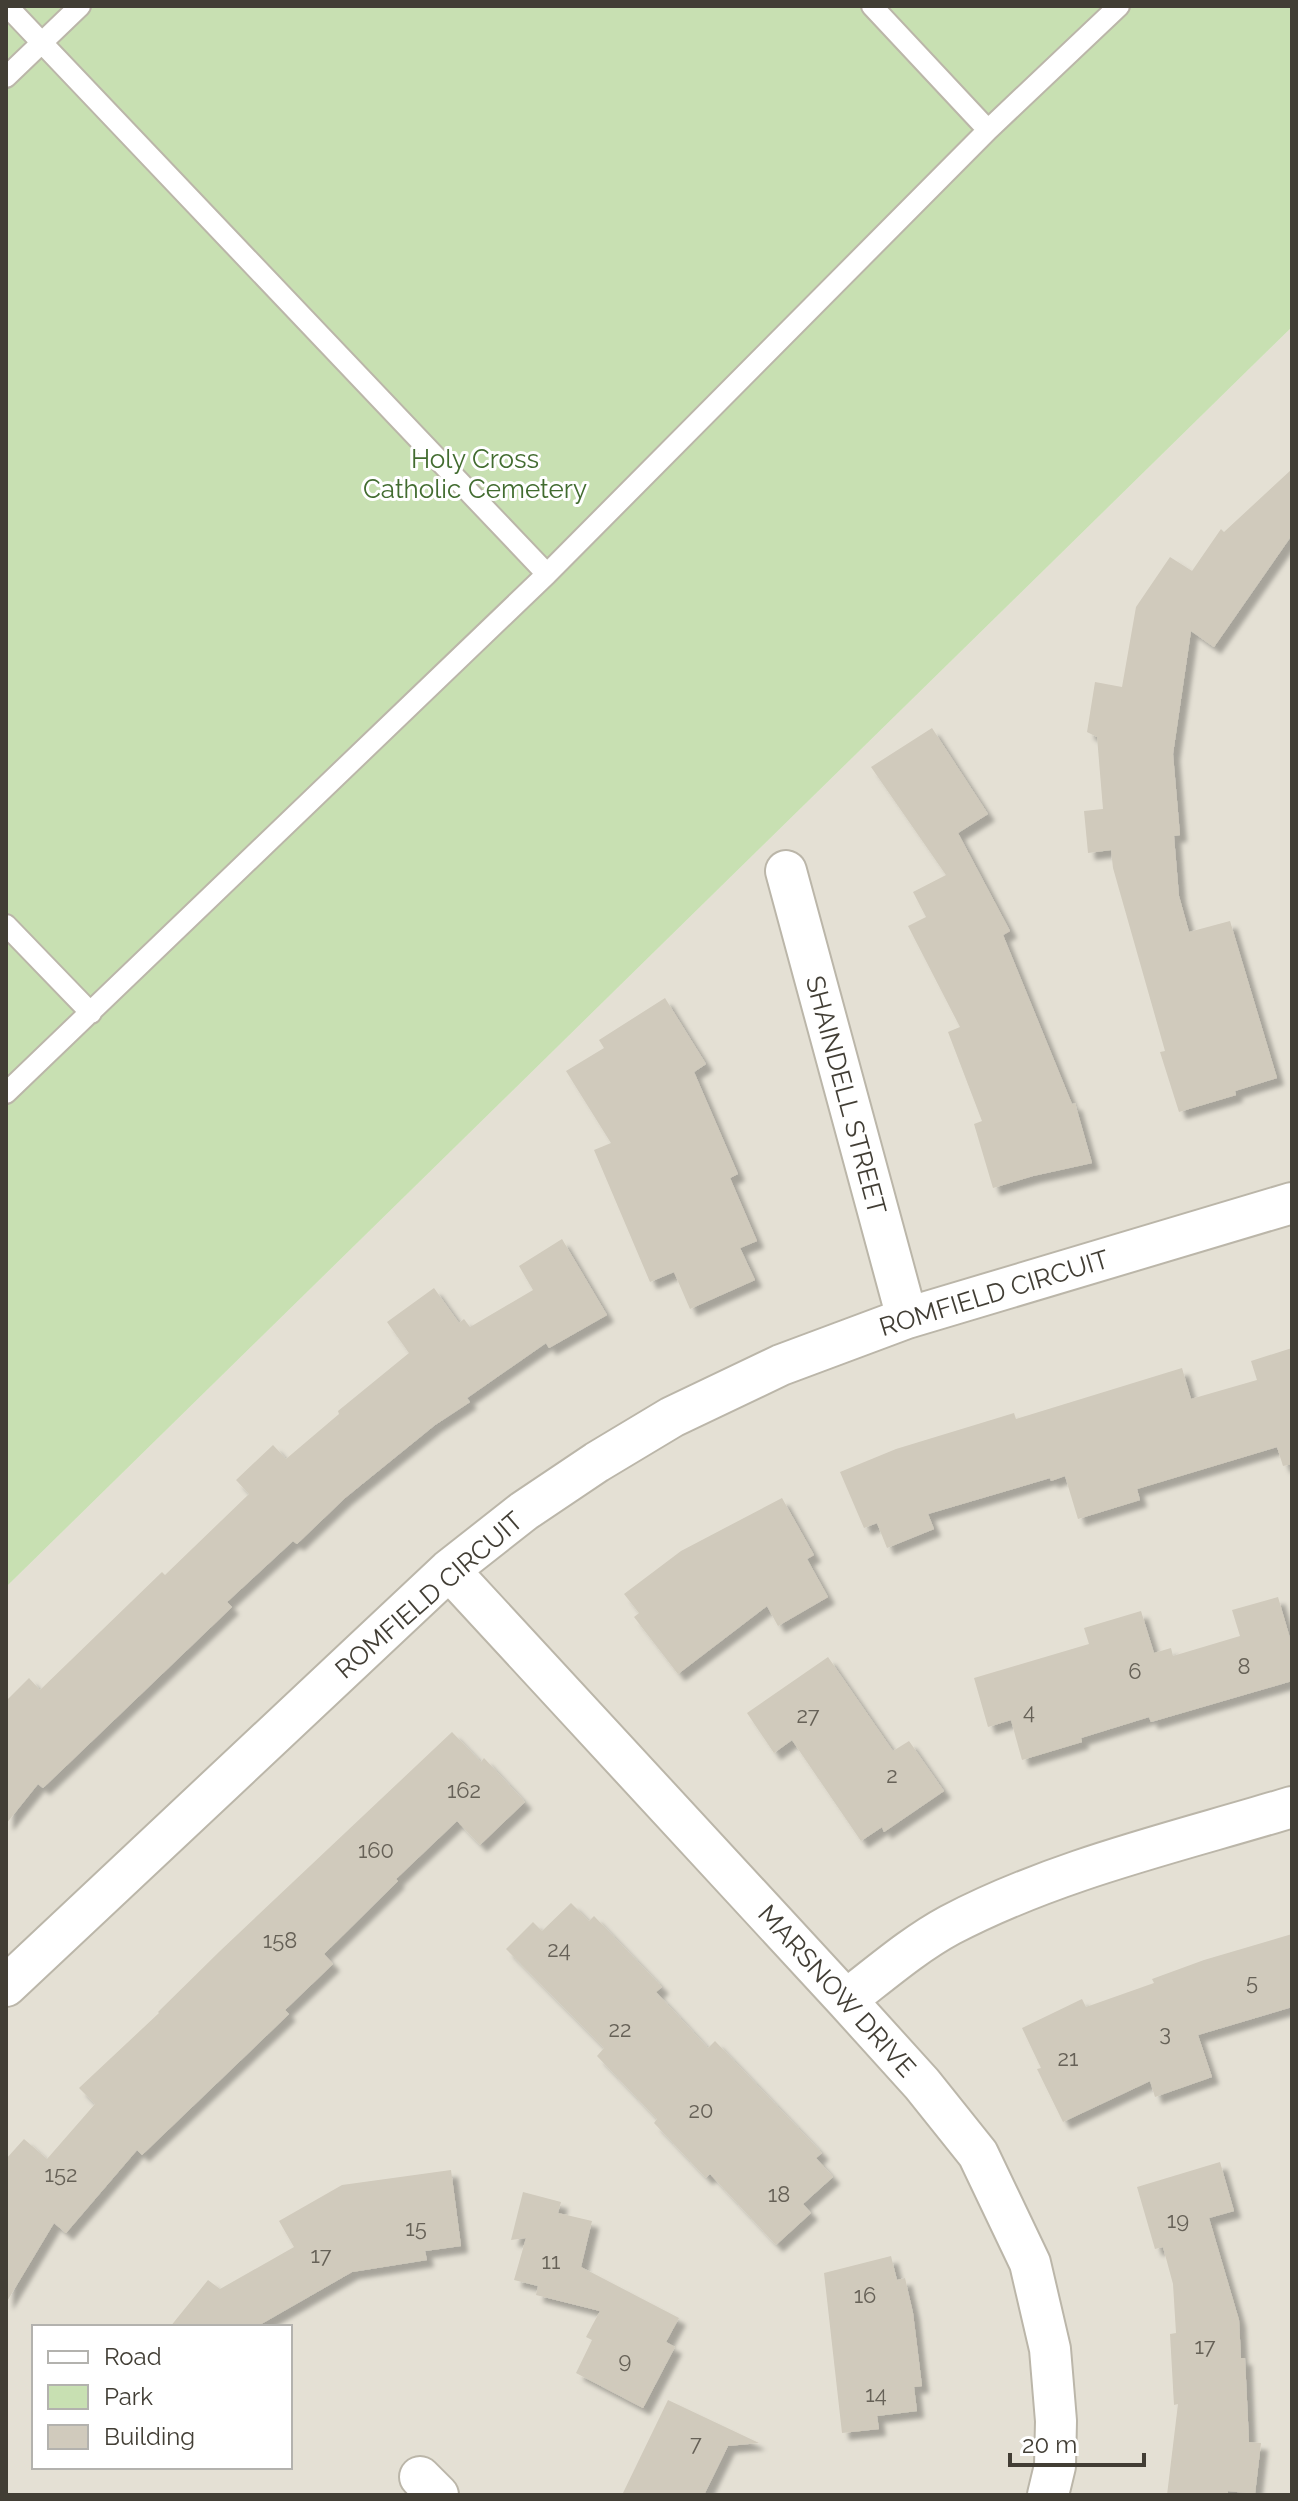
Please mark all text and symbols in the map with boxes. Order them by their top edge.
park label: Holy Cross Catholic Cemetery [363,444,587,504]
street label: SHAINDELL STREET [800,972,892,1218]
street label: ROMFIELD CIRCUIT [876,1244,1112,1342]
street label: ROMFIELD CIRCUIT [329,1505,529,1684]
house number: 8 [1237,1653,1251,1679]
house number: 6 [1128,1658,1142,1684]
house number: 4 [1023,1698,1035,1724]
house number: 27 [796,1702,820,1728]
house number: 2 [886,1762,898,1788]
house number: 162 [447,1777,481,1803]
house number: 160 [358,1837,394,1863]
street label: MARSNOW DRIVE [752,1899,922,2083]
house number: 158 [263,1927,297,1953]
house number: 24 [547,1936,571,1962]
house number: 5 [1246,1969,1258,1995]
house number: 22 [609,2016,631,2042]
house number: 3 [1159,2020,1171,2046]
house number: 21 [1058,2045,1078,2071]
house number: 20 [689,2097,713,2123]
house number: 152 [45,2161,77,2187]
house number: 18 [768,2181,790,2207]
house number: 19 [1167,2207,1189,2233]
house number: 15 [405,2215,427,2241]
house number: 17 [310,2242,332,2268]
house number: 11 [542,2248,560,2274]
house number: 16 [854,2282,876,2308]
legend [32,2325,292,2469]
house number: 17 [1194,2333,1216,2359]
text: Road [104,2342,162,2371]
house number: 9 [619,2347,631,2373]
house number: 14 [865,2381,887,2407]
text: Park [104,2382,153,2411]
scale bar [1010,2417,1144,2467]
text: Building [104,2422,195,2451]
house number: 7 [690,2430,702,2456]
text: 20 m [1022,2430,1077,2459]

